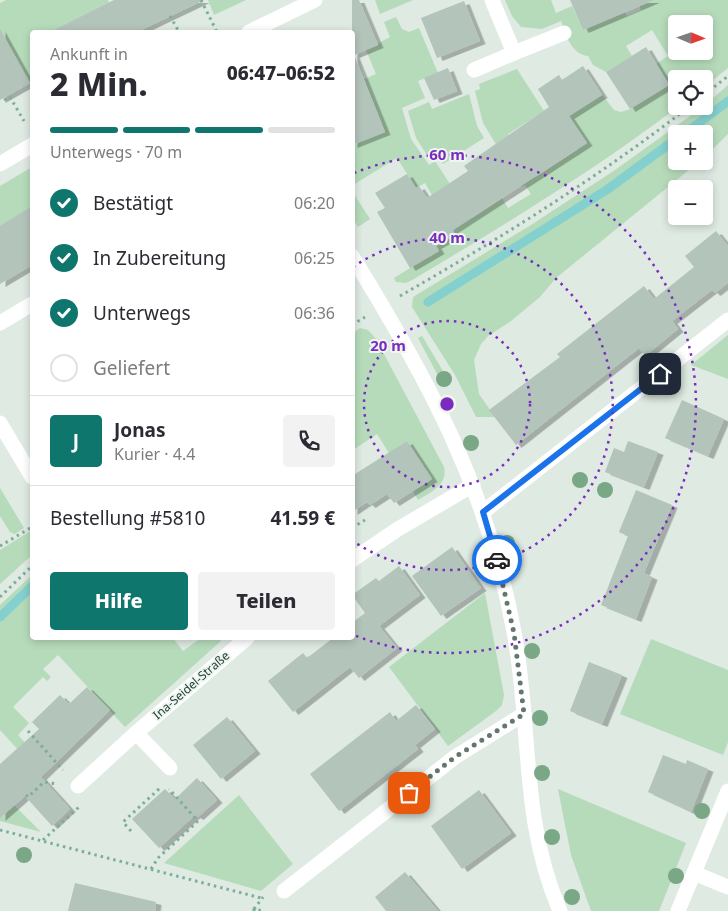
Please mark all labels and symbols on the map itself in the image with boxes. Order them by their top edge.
north arrow [668,15,712,60]
text: 60 m [429,144,465,164]
text: 40 m [429,227,465,247]
text: 20 m [370,335,406,355]
pin [639,353,681,395]
centre of rings [438,395,456,413]
courier [472,535,522,585]
street label: Ina-Seidel-Straße [149,647,233,723]
pin [388,772,430,814]

